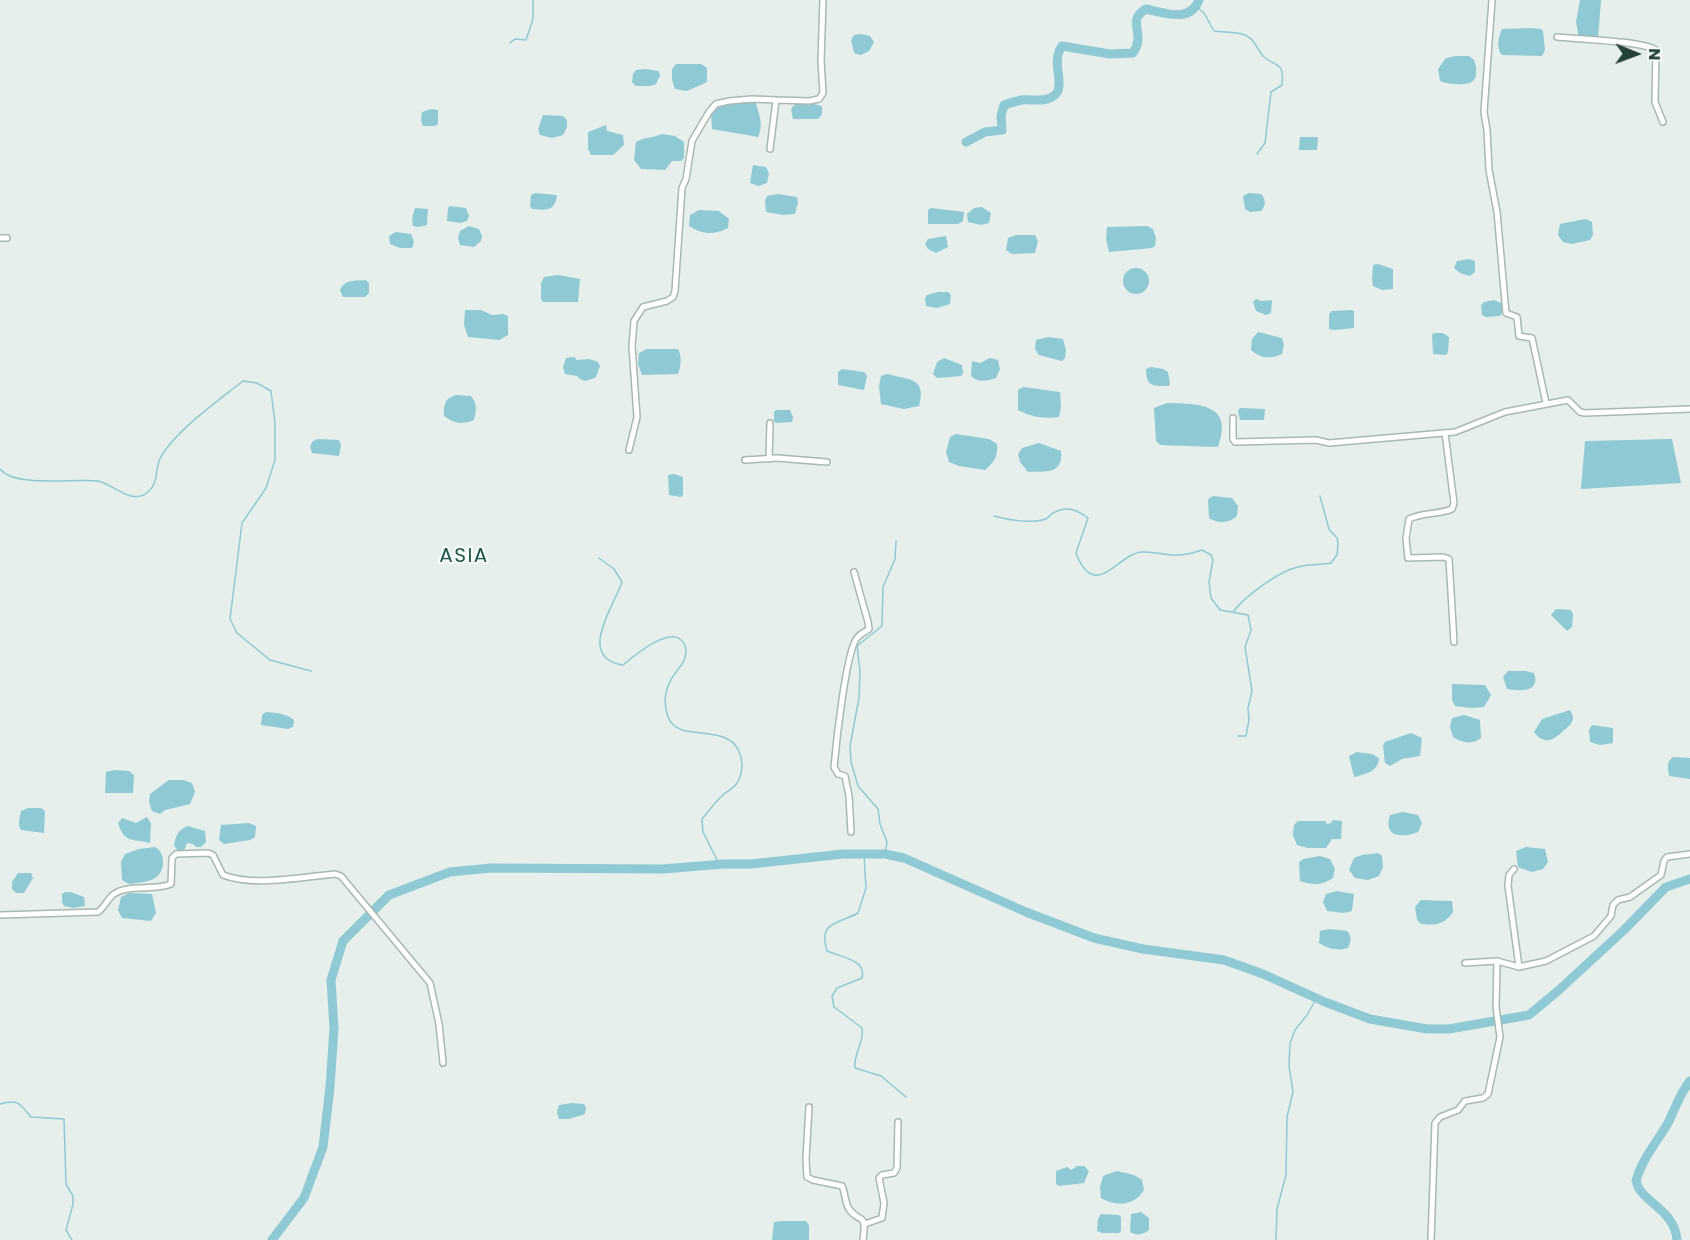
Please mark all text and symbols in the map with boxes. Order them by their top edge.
north arrow [1606,24,1666,84]
text: N [1643,48,1666,61]
district label: ASIA [439,545,489,569]

